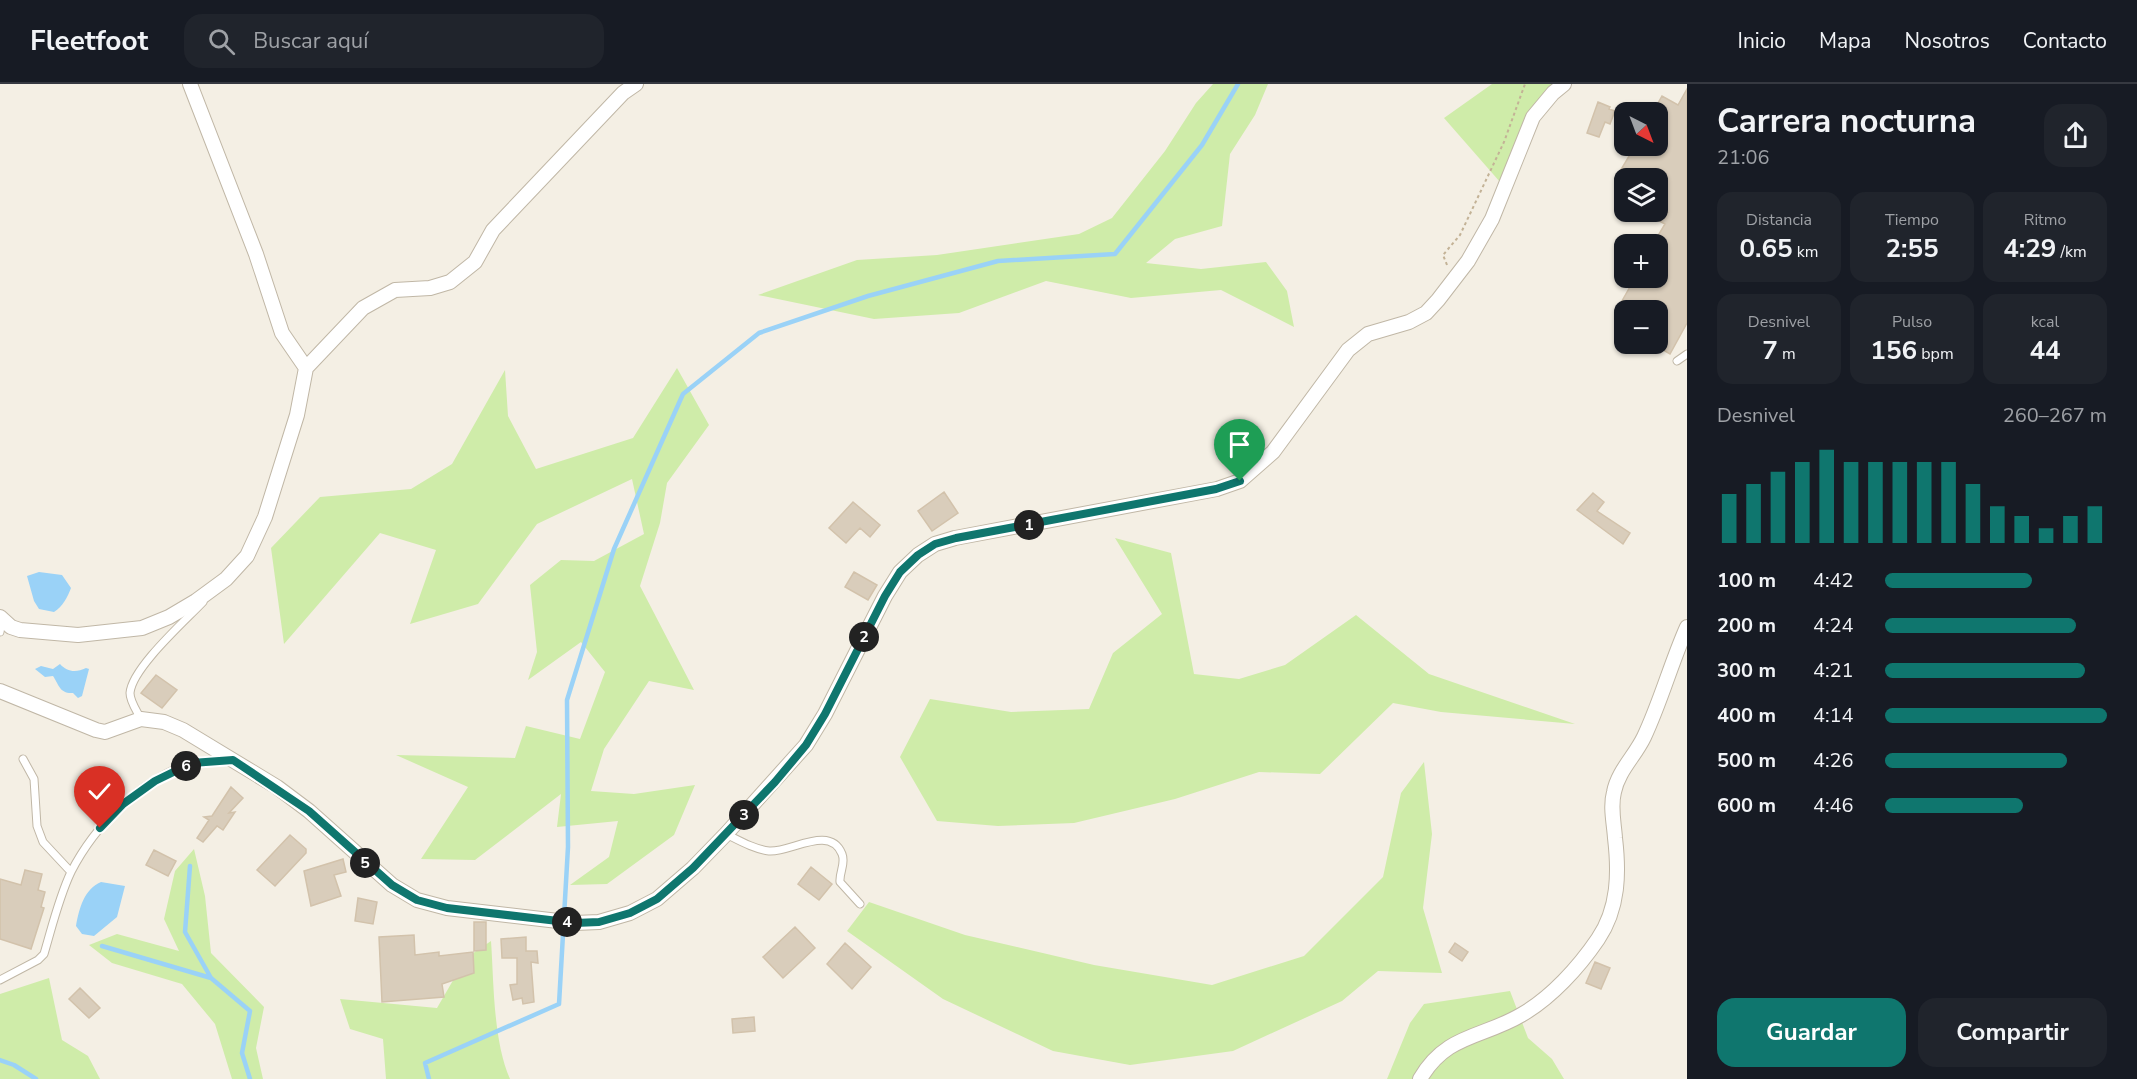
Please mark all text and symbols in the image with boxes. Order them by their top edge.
search box [184,14,604,68]
text: Fleetfoot [30,22,148,60]
icon: search [205,25,238,58]
text: Buscar aquí [253,26,368,56]
text: Inicio [1738,27,1786,55]
text: Mapa [1819,27,1871,55]
text: Nosotros [1904,27,1990,55]
text: Contacto [2023,27,2107,55]
text: Carrera nocturna [1717,99,1976,144]
north arrow [1614,102,1668,156]
map controls [1614,102,1668,354]
button: share [2044,104,2107,167]
text: 21:06 [1717,144,1770,171]
button: layers [1614,168,1668,222]
text: Distancia [1746,209,1812,231]
text: Tiempo [1885,209,1939,231]
text: Ritmo [2024,209,2066,231]
text: 0.65 [1739,231,1793,266]
text: 2:55 [1885,231,1939,266]
text: 4:29 [2003,231,2056,266]
button: + [1614,234,1668,288]
text: km [1793,241,1819,263]
text: /km [2056,241,2087,263]
button: − [1614,300,1668,354]
text: Desnivel [1748,311,1810,333]
text: Pulso [1892,311,1932,333]
text: kcal [2031,311,2059,333]
text: 7 [1762,333,1778,368]
text: 156 [1870,333,1917,368]
text: 44 [2029,333,2061,368]
text: m [1778,343,1796,365]
text: bpm [1917,343,1954,365]
text: Desnivel [1717,402,1795,429]
text: 260–267 m [2003,402,2107,429]
pin [1214,419,1265,481]
icon: arrive [1223,428,1256,461]
pin: 1 [1014,510,1044,540]
text: 1 [1024,514,1034,536]
text: 100 m [1717,567,1776,594]
text: 4:42 [1813,567,1854,594]
text: 200 m [1717,612,1776,639]
text: 4:24 [1813,612,1854,639]
pin: 2 [849,622,879,652]
text: 2 [859,626,869,648]
text: 300 m [1717,657,1776,684]
text: 4:21 [1813,657,1854,684]
text: 400 m [1717,702,1776,729]
text: 4:14 [1813,702,1854,729]
text: 500 m [1717,747,1776,774]
text: 4:26 [1813,747,1854,774]
pin: 6 [171,751,201,781]
text: 6 [181,755,191,777]
pin [74,766,125,828]
icon: check [83,775,116,808]
text: 600 m [1717,792,1776,819]
text: 4:46 [1813,792,1854,819]
pin: 3 [729,800,759,830]
text: 3 [739,804,749,826]
pin: 5 [350,848,380,878]
text: 5 [360,852,370,874]
pin: 4 [552,907,582,937]
text: 4 [562,911,572,933]
button: Guardar [1717,998,1906,1067]
button: Compartir [1918,998,2107,1067]

